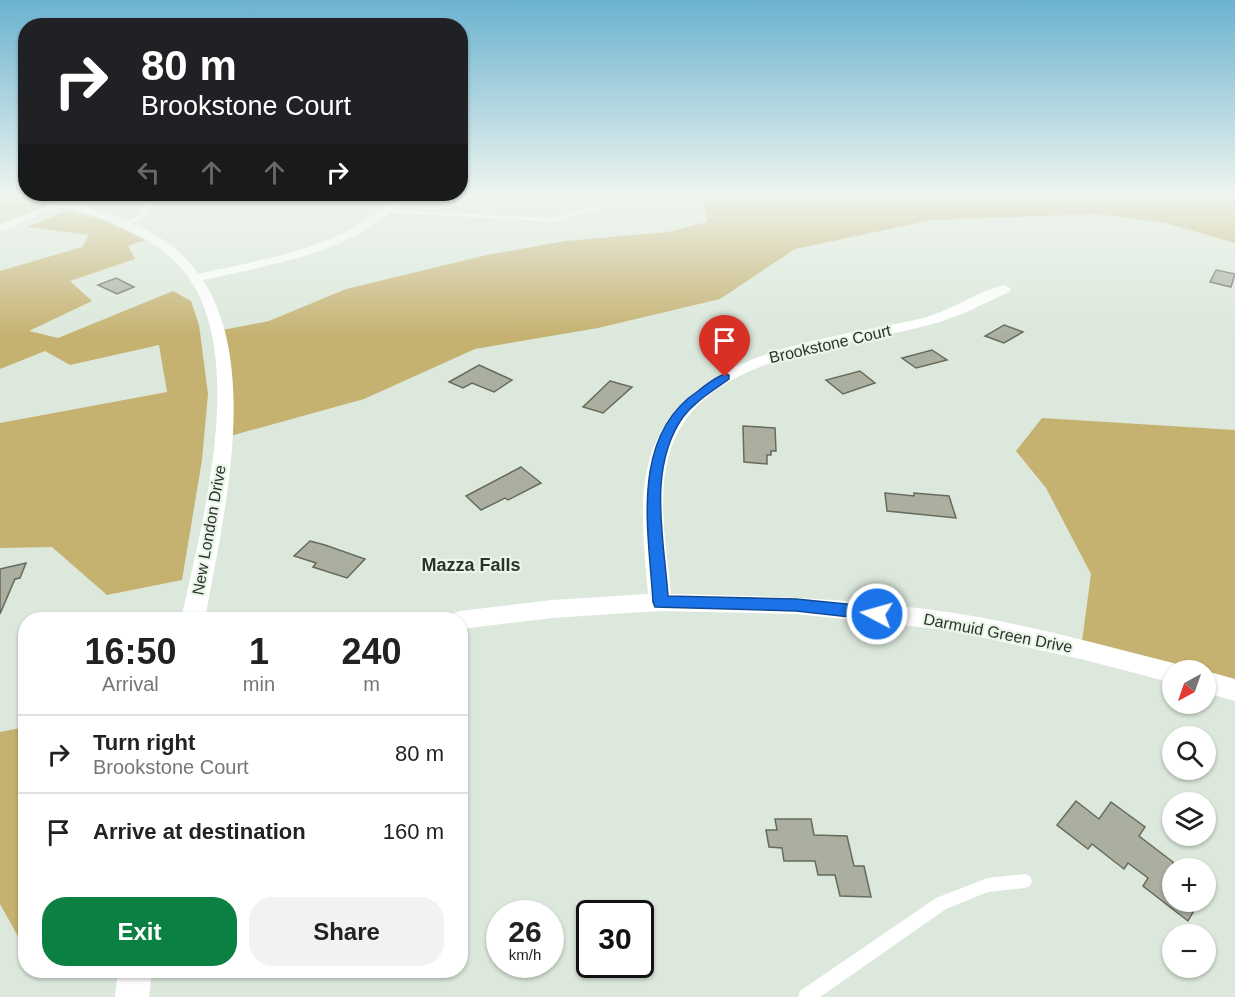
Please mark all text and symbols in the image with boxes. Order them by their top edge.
icon: right [42,42,120,120]
text: 80 m [141,42,237,89]
text: Brookstone Court [141,91,351,121]
icon: left [132,156,165,189]
icon: ahead [195,156,228,189]
icon: ahead [258,156,291,189]
icon: right [321,156,354,189]
pin [699,315,750,377]
street label: Brookstone Court [767,322,893,366]
icon: arrive [708,324,741,357]
street label: New London Drive [189,464,229,596]
district label: Mazza Falls [421,555,521,575]
position arrow [845,582,909,646]
street label: Darmuid Green Drive [922,610,1074,656]
text: 16:50 [84,631,176,672]
text: 1 [249,631,269,672]
text: 240 [341,631,402,672]
north arrow [1162,660,1216,714]
map controls [1162,660,1216,978]
text: Arrival [102,673,159,695]
text: min [243,673,275,695]
text: m [363,673,380,695]
button: search [1162,726,1216,780]
text: Turn right [93,730,195,755]
icon: right [42,738,75,771]
text: 80 m [395,741,444,766]
text: Brookstone Court [93,756,249,778]
button: layers [1162,792,1216,846]
icon: arrive [42,816,75,849]
text: Arrive at destination [93,819,306,844]
text: 160 m [383,819,444,844]
button: + [1162,858,1216,912]
button: Exit [42,897,237,966]
button: Share [249,897,444,966]
speed limit sign: 30 [576,900,654,978]
text: 26 [508,915,542,948]
button: − [1162,924,1216,978]
text: km/h [509,946,541,963]

